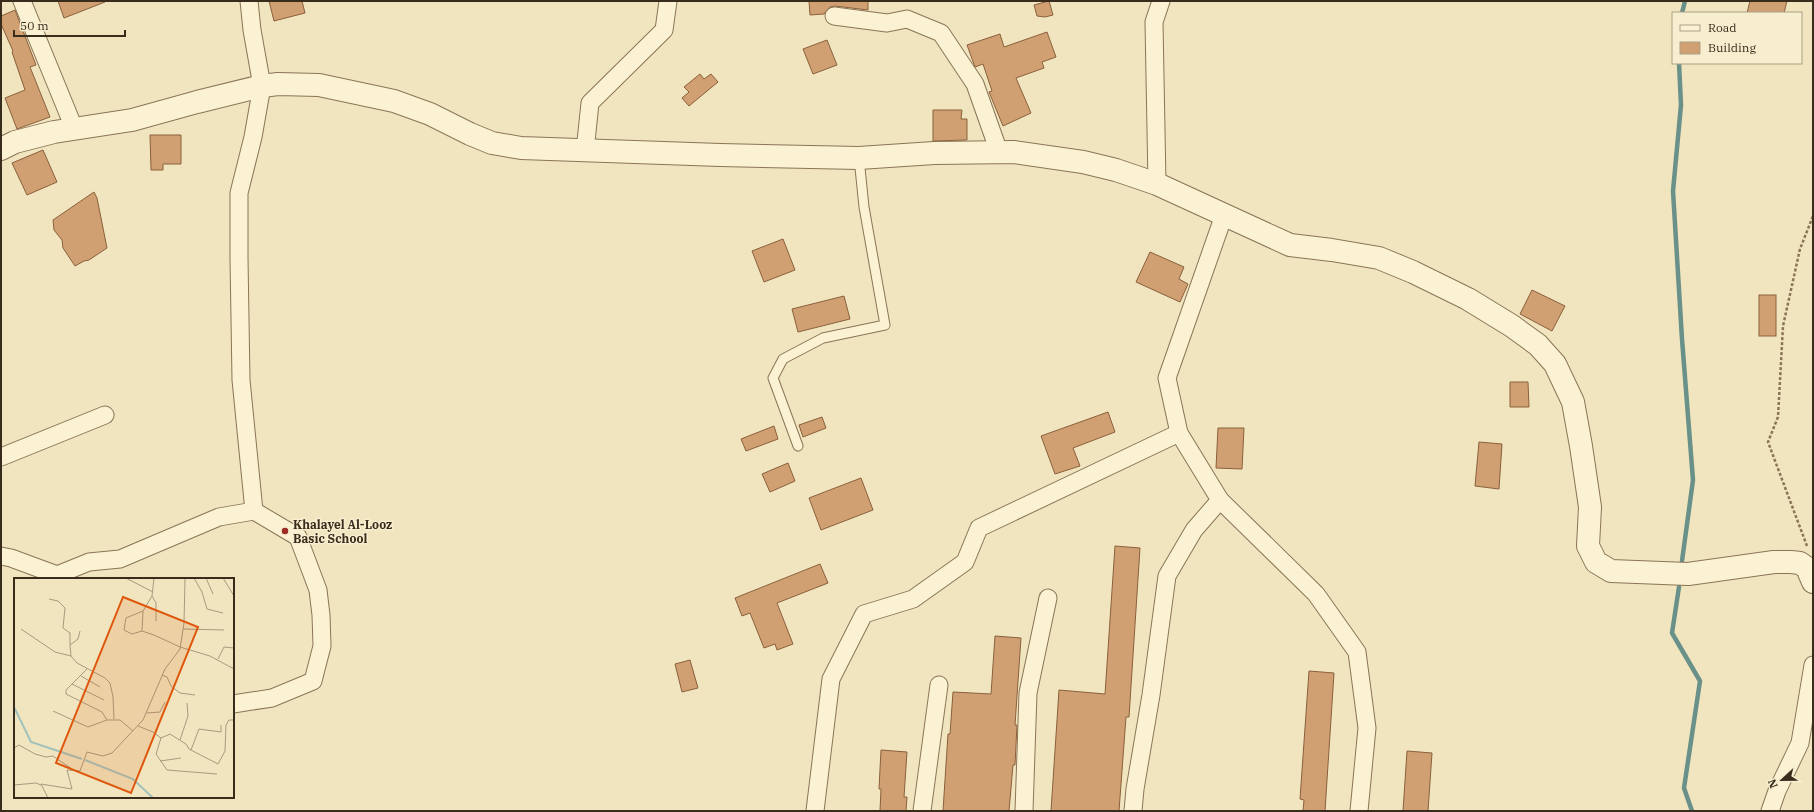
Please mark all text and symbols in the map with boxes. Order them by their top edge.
scale bar [14,12,125,38]
legend [1672,12,1802,64]
text: 50 m [20,18,49,33]
text: Road [1708,20,1737,35]
text: Building [1708,40,1756,55]
place label: Khalayel Al-Looz Basic School [293,517,392,546]
marker: Khalayel Al-Looz Basic School [280,526,290,536]
inset map [14,578,234,798]
north arrow [1762,760,1802,800]
text: N [1764,777,1781,790]

